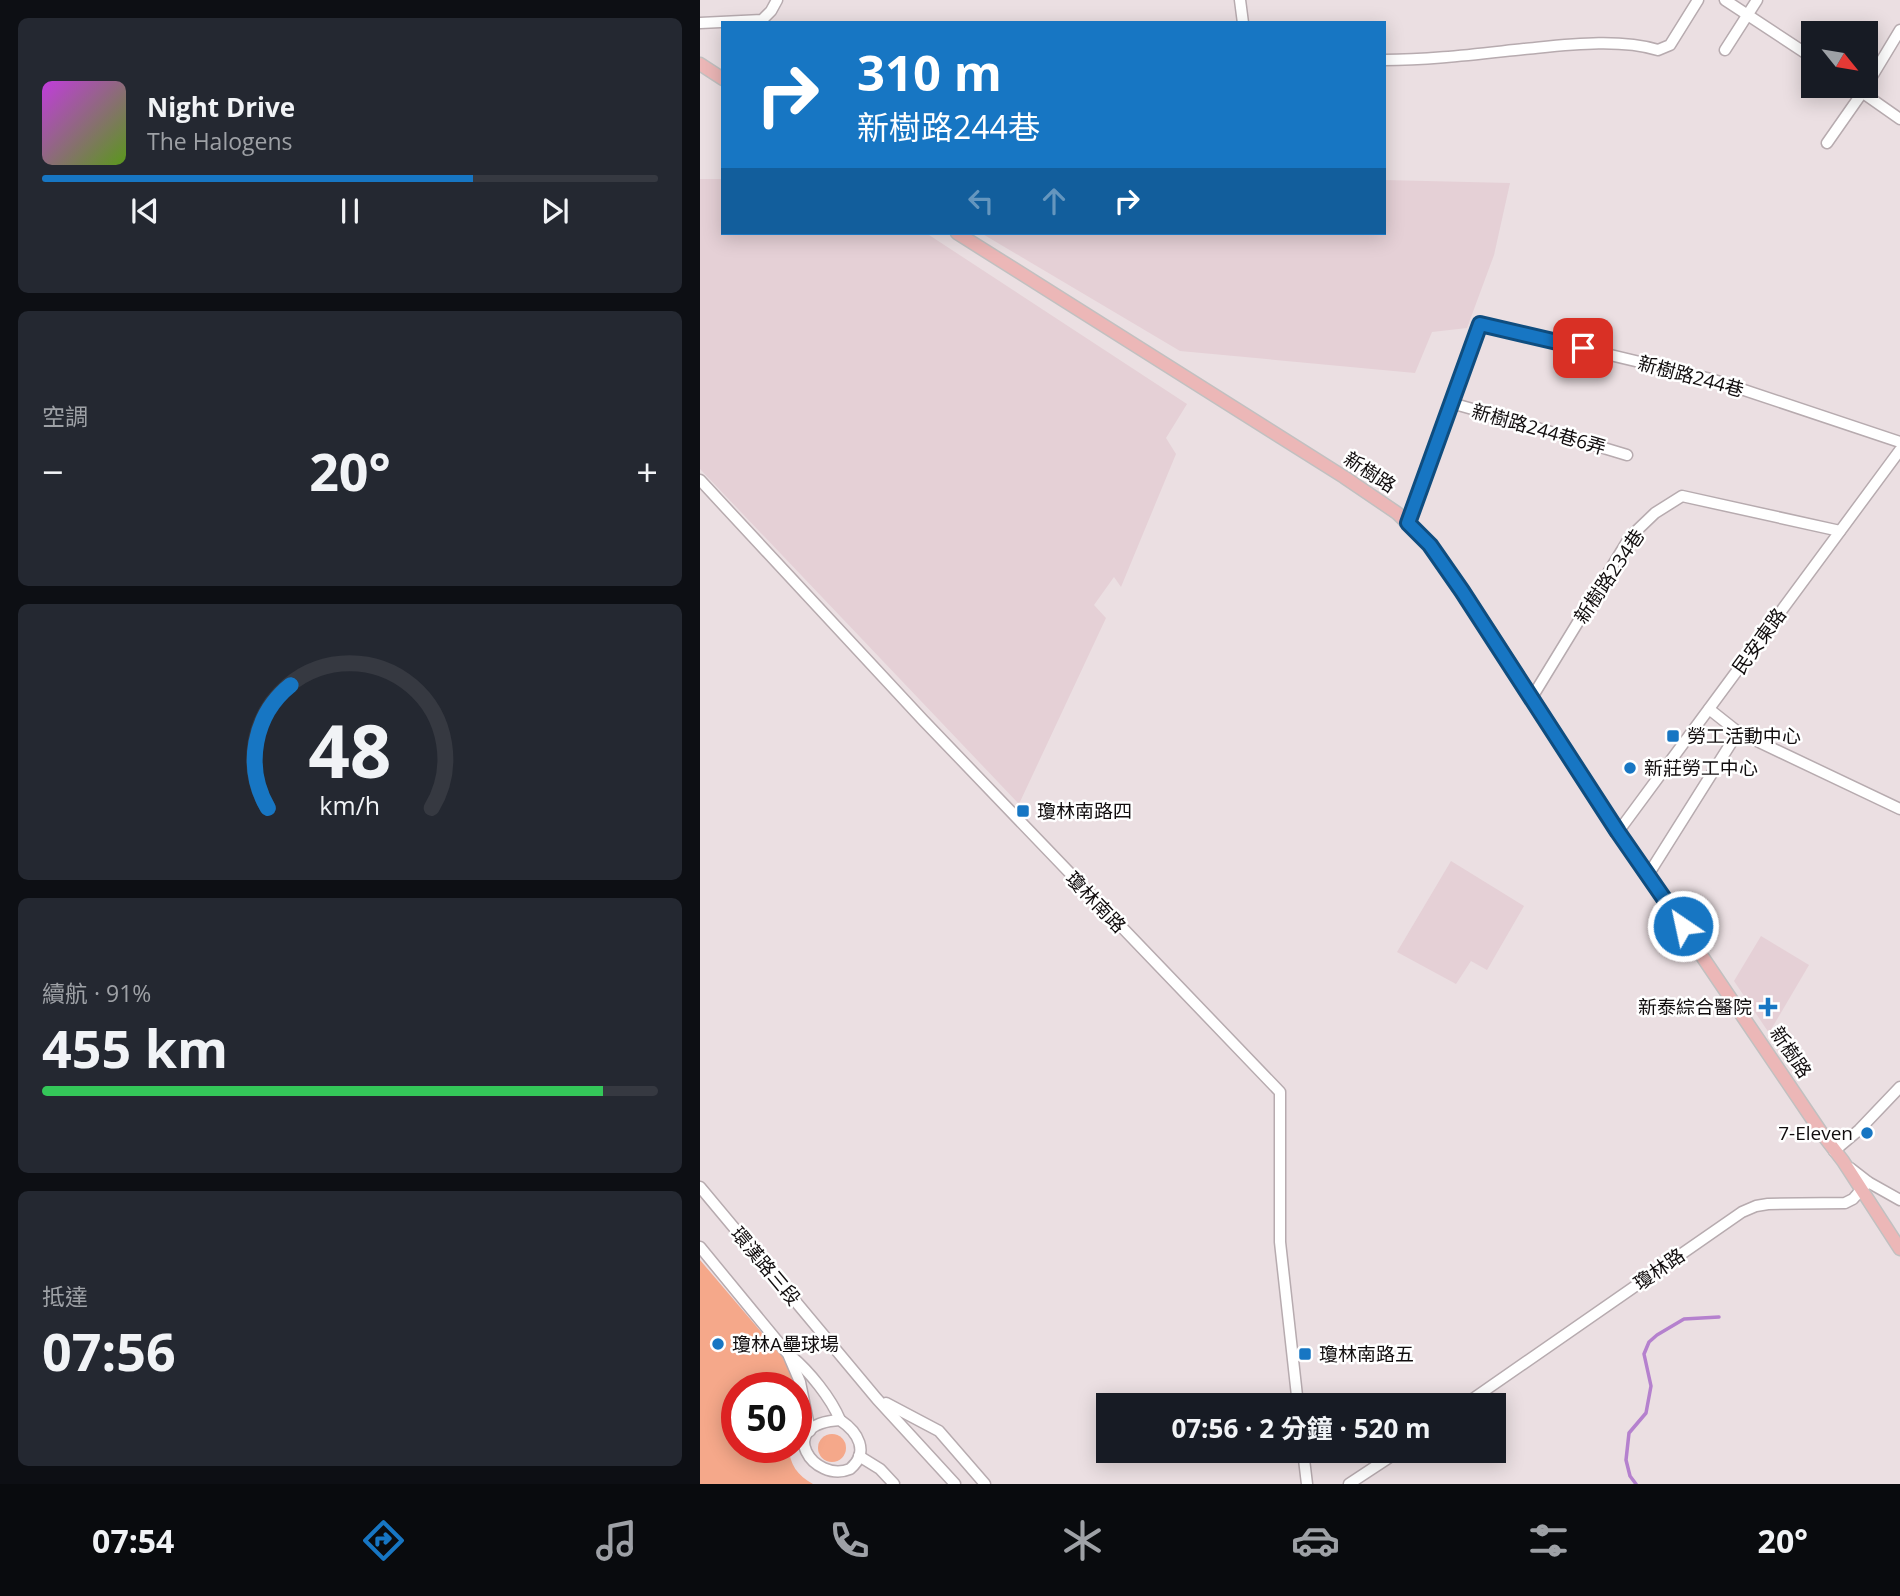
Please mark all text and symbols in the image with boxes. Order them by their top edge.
north arrow [1801,21,1878,98]
map controls [1801,21,1878,98]
text: 310 m [857,39,1002,105]
icon: right [742,49,833,140]
text: Night Drive [147,89,295,125]
text: 新樹路244巷 [857,105,1040,148]
text: The Halogens [147,125,293,157]
icon: left [962,182,1000,220]
icon: ahead [1035,182,1073,220]
icon: right [1108,182,1146,220]
icon: previous [126,192,164,230]
icon: pause [331,192,369,230]
icon: next [536,192,574,230]
pin [1553,318,1613,378]
icon: arrive [1564,329,1602,367]
street label: 新樹路244巷 [1635,349,1747,403]
street label: 新樹路244巷6弄 [1469,397,1609,461]
text: 空調 [42,400,88,432]
text: 20° [309,435,391,506]
text: − [42,445,64,497]
text: + [636,445,658,497]
street label: 新樹路 [1339,446,1401,498]
street label: 新樹路234巷 [1568,524,1650,628]
street label: 民安東路 [1726,603,1792,679]
text: 48 [308,700,392,799]
place label: 勞工活動中心 [1687,723,1801,749]
marker: 勞工活動中心 [1665,728,1681,744]
place label: 新莊勞工中心 [1644,755,1758,781]
marker: 新莊勞工中心 [1622,760,1638,776]
text: km/h [320,788,380,822]
place label: 瓊林南路四 [1037,798,1132,824]
marker: 瓊林南路四 [1015,803,1031,819]
street label: 瓊林南路 [1060,866,1132,938]
position arrow [1646,889,1720,963]
text: 續航 · 91% [42,977,151,1009]
place label: 新泰綜合醫院 [1638,994,1752,1020]
marker: 新泰綜合醫院 [1758,997,1778,1017]
text: 455 km [42,1012,228,1083]
street label: 新樹路 [1764,1021,1818,1083]
place label: 7-Eleven [1778,1120,1853,1146]
marker: 7-Eleven [1859,1125,1875,1141]
street label: 環漢路三段 [726,1221,806,1311]
street label: 瓊林路 [1628,1242,1690,1296]
text: 抵達 [42,1280,88,1312]
text: 07:56 [42,1315,176,1386]
place label: 瓊林A壘球場 [732,1331,839,1357]
marker: 瓊林A壘球場 [710,1336,726,1352]
place label: 瓊林南路五 [1319,1341,1414,1367]
marker: 瓊林南路五 [1297,1346,1313,1362]
speed limit sign: 50 [721,1372,812,1463]
text: 07:56 · 2 分鐘 · 520 m [1171,1410,1431,1446]
icon: directions [359,1516,408,1565]
icon: music [592,1516,641,1565]
icon: phone [825,1516,874,1565]
icon: climate [1058,1516,1107,1565]
icon: car [1291,1516,1340,1565]
icon: filters [1524,1516,1573,1565]
text: 07:54 [92,1519,174,1562]
text: 20° [1758,1519,1808,1562]

